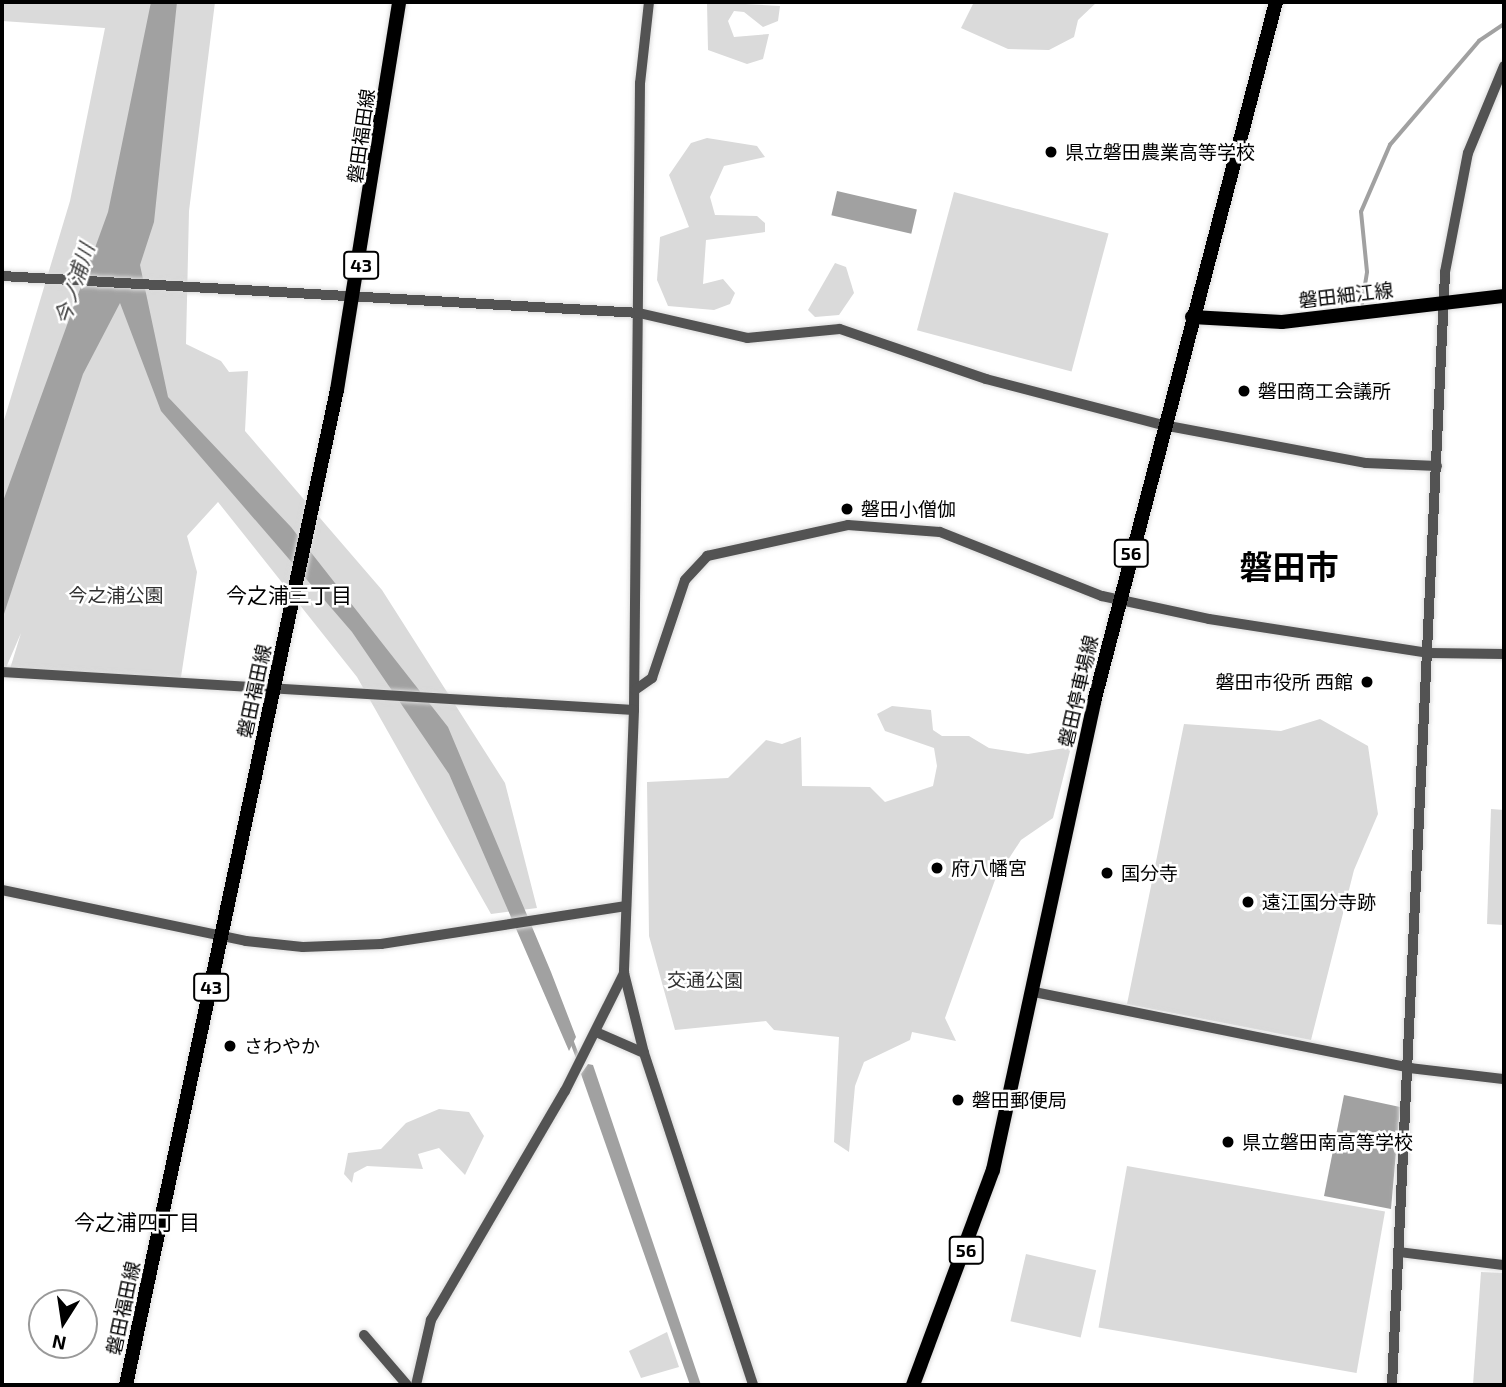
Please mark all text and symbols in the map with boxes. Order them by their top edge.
street label: 磐田福田線 [343,87,379,185]
place label: 県立磐田農業高等学校 [1065,141,1255,163]
marker: 県立磐田農業高等学校 [1043,144,1059,160]
water label: 今ノ浦川 [49,240,99,328]
road number: 43 [342,250,380,279]
street label: 磐田細江線 [1297,278,1395,312]
place label: 磐田商工会議所 [1258,380,1391,402]
marker: 磐田商工会議所 [1236,383,1252,399]
place label: 磐田小僧伽 [861,498,956,520]
marker: 磐田小僧伽 [839,501,855,517]
road number: 56 [1114,538,1148,568]
district label: 磐田市 [1240,547,1338,587]
district label: 今之浦三丁目 [226,582,352,608]
park label: 今之浦公園 [69,584,163,606]
street label: 磐田停車場線 [1054,633,1102,749]
street label: 磐田福田線 [233,642,275,740]
place label: 磐田市役所 西館 [1216,671,1353,693]
marker: 磐田市役所 西館 [1359,674,1375,690]
place label: 府八幡宮 [951,857,1027,879]
marker: 府八幡宮 [929,860,945,876]
place label: 国分寺 [1121,862,1178,884]
marker: 国分寺 [1099,865,1115,881]
place label: 遠江国分寺跡 [1262,891,1376,913]
marker: 遠江国分寺跡 [1240,894,1256,910]
park label: 交通公園 [667,969,743,991]
road number: 43 [192,972,230,1002]
place label: さわやか [244,1035,320,1057]
marker: さわやか [222,1038,238,1054]
place label: 磐田郵便局 [972,1089,1067,1111]
marker: 磐田郵便局 [950,1092,966,1108]
place label: 県立磐田南高等学校 [1242,1131,1413,1153]
marker: 県立磐田南高等学校 [1220,1134,1236,1150]
district label: 今之浦四丁目 [74,1209,200,1235]
road number: 56 [948,1236,984,1265]
street label: 磐田福田線 [102,1259,144,1357]
north arrow [28,1289,98,1359]
text: N [50,1330,68,1356]

